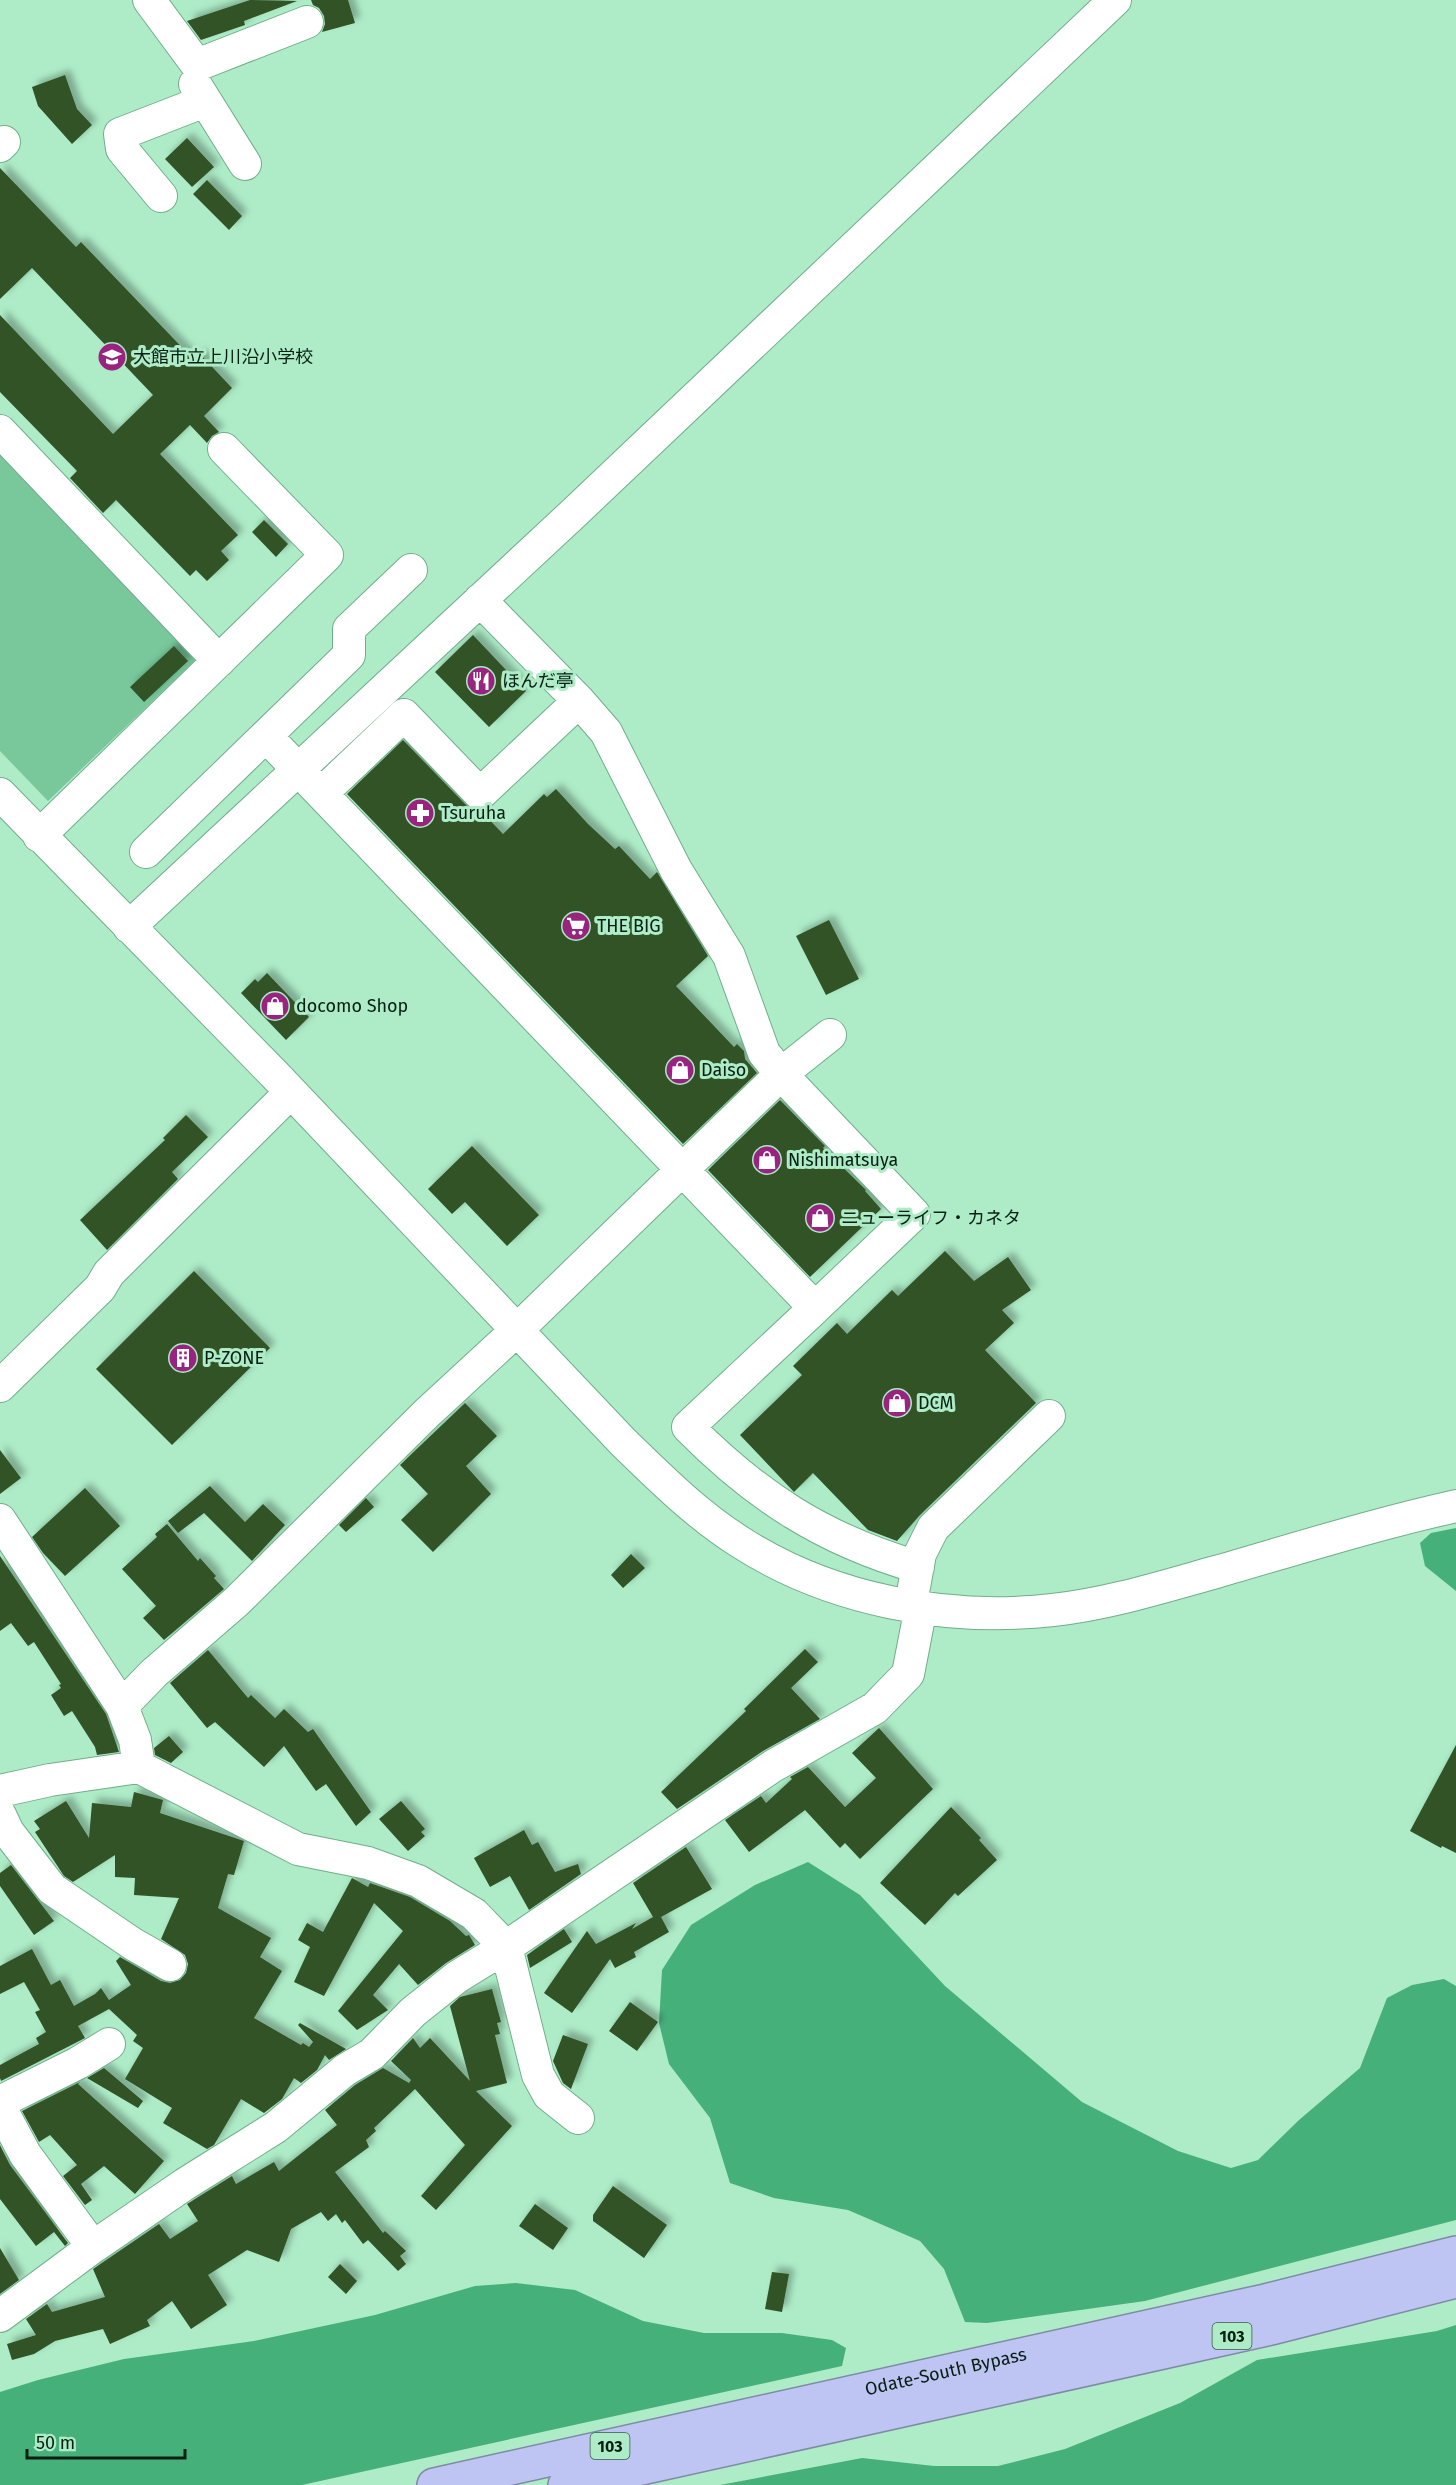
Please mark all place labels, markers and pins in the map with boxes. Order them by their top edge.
school or university icon: 大館市立上川沿小学校 [96,341,128,373]
place label: 大館市立上川沿小学校 [133,346,313,368]
restaurant icon: ほんだ亭 [465,665,497,697]
place label: ほんだ亭 [502,670,574,692]
pharmacy icon: Tsuruha [404,797,436,829]
place label: Tsuruha [441,802,506,824]
supermarket icon: THE BIG [560,910,592,942]
place label: THE BIG [597,915,661,937]
shop icon: docomo Shop [259,990,291,1022]
place label: docomo Shop [296,995,408,1017]
shop icon: Daiso [664,1054,696,1086]
place label: Daiso [701,1059,746,1081]
shop icon: Nishimatsuya [751,1144,783,1176]
place label: Nishimatsuya [788,1149,898,1171]
shop icon: ニューライフ・カネタ [804,1202,836,1234]
place label: ニューライフ・カネタ [841,1207,1021,1229]
building icon: P-ZONE [167,1342,199,1374]
place label: P-ZONE [204,1347,264,1369]
shop icon: DCM [881,1387,913,1419]
place label: DCM [918,1392,954,1414]

